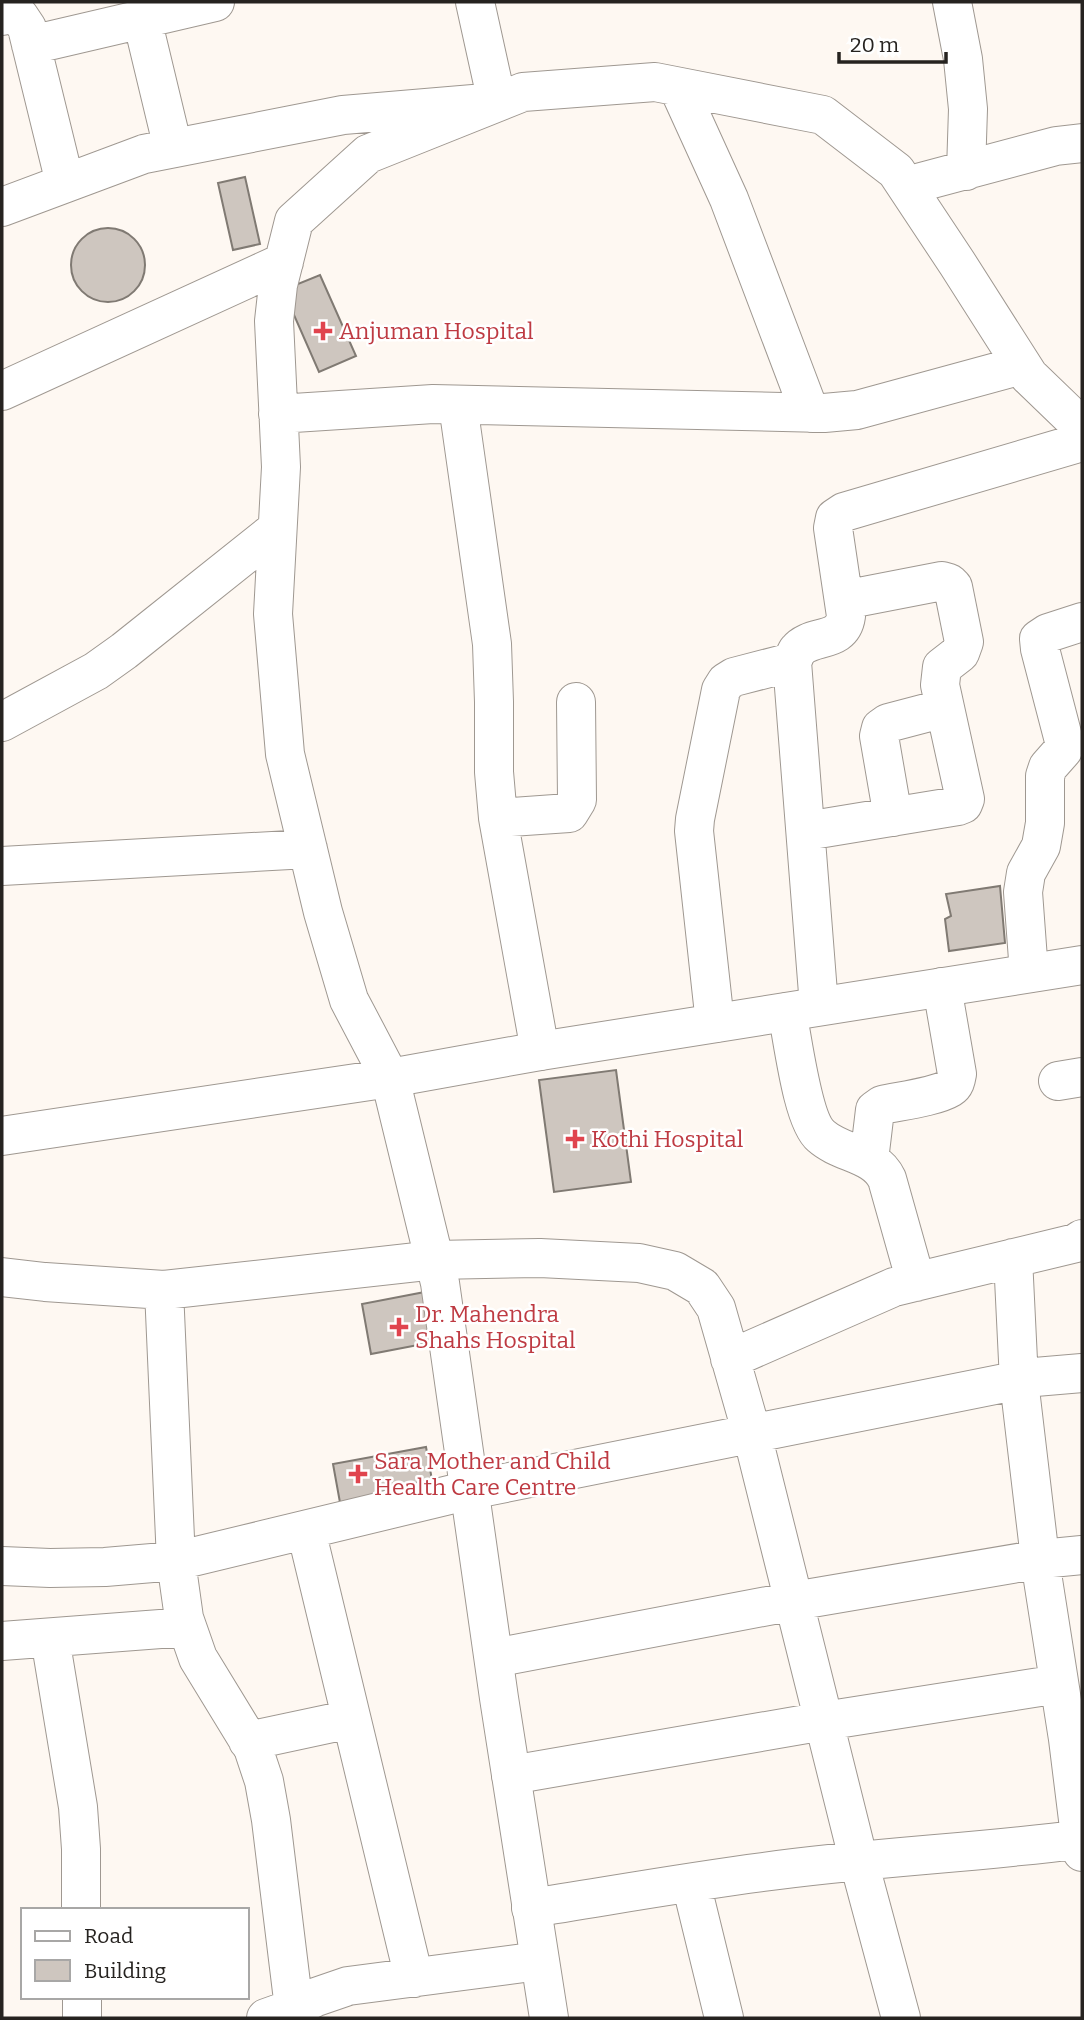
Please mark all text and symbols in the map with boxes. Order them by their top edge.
scale bar [839,21,946,65]
text: 20 m [850,32,899,58]
place label: Anjuman Hospital [339,317,534,345]
marker: Anjuman Hospital [313,321,333,341]
place label: Kothi Hospital [591,1125,744,1153]
marker: Kothi Hospital [565,1129,585,1149]
place label: Dr. Mahendra Shahs Hospital [415,1300,576,1354]
marker: Dr. Mahendra Shahs Hospital [389,1317,409,1337]
place label: Sara Mother and Child Health Care Centre [374,1447,611,1501]
marker: Sara Mother and Child Health Care Centre [348,1464,368,1484]
legend [21,1908,248,1999]
text: Road [84,1923,133,1949]
text: Building [84,1958,167,1984]

